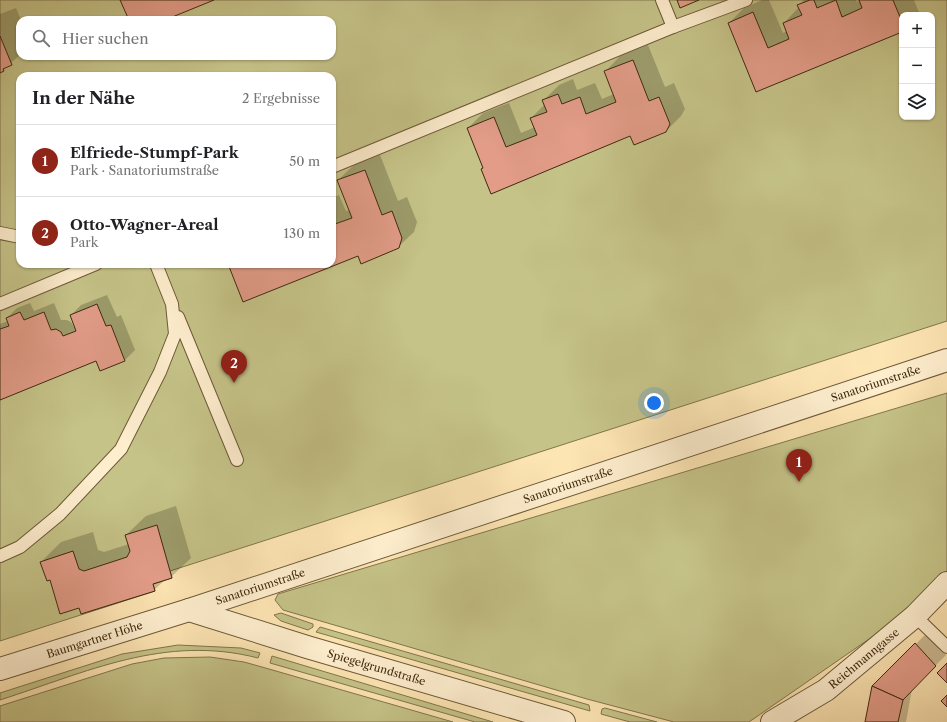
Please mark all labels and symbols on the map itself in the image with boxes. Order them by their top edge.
pin: 2 [221,350,247,383]
street label: Sanatoriumstraße [829,362,922,405]
your location [644,393,664,413]
pin: 1 [786,449,812,482]
street label: Sanatoriumstraße [521,464,615,506]
street label: Sanatoriumstraße [214,565,307,608]
street label: Baumgartner Höhe [45,618,144,661]
street label: Reichmanngasse [826,625,902,692]
street label: Spiegelgrundstraße [326,646,427,688]

